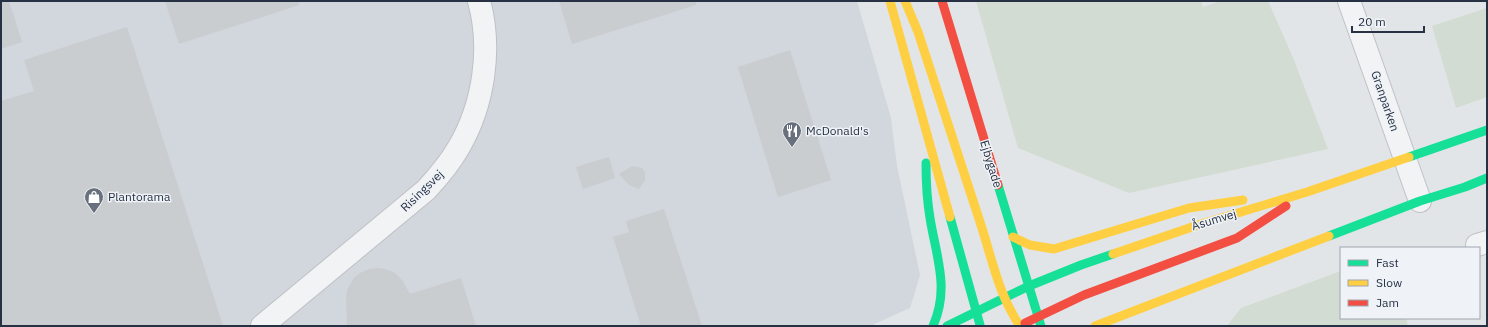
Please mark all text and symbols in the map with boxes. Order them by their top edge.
scale bar [1352,8,1424,34]
text: 20 m [1358,14,1386,29]
street label: Granparken [1368,69,1403,133]
restaurant icon: McDonald's [781,120,803,148]
place label: McDonald's [806,123,869,138]
street label: Ejbygade [977,138,1006,190]
street label: Risingsvej [397,167,446,215]
shop icon: Plantorama [83,186,105,214]
place label: Plantorama [108,189,171,204]
street label: Åsumvej [1190,206,1238,233]
legend [1340,247,1480,319]
text: Fast [1376,255,1399,270]
text: Slow [1376,275,1402,290]
text: Jam [1376,295,1399,310]

